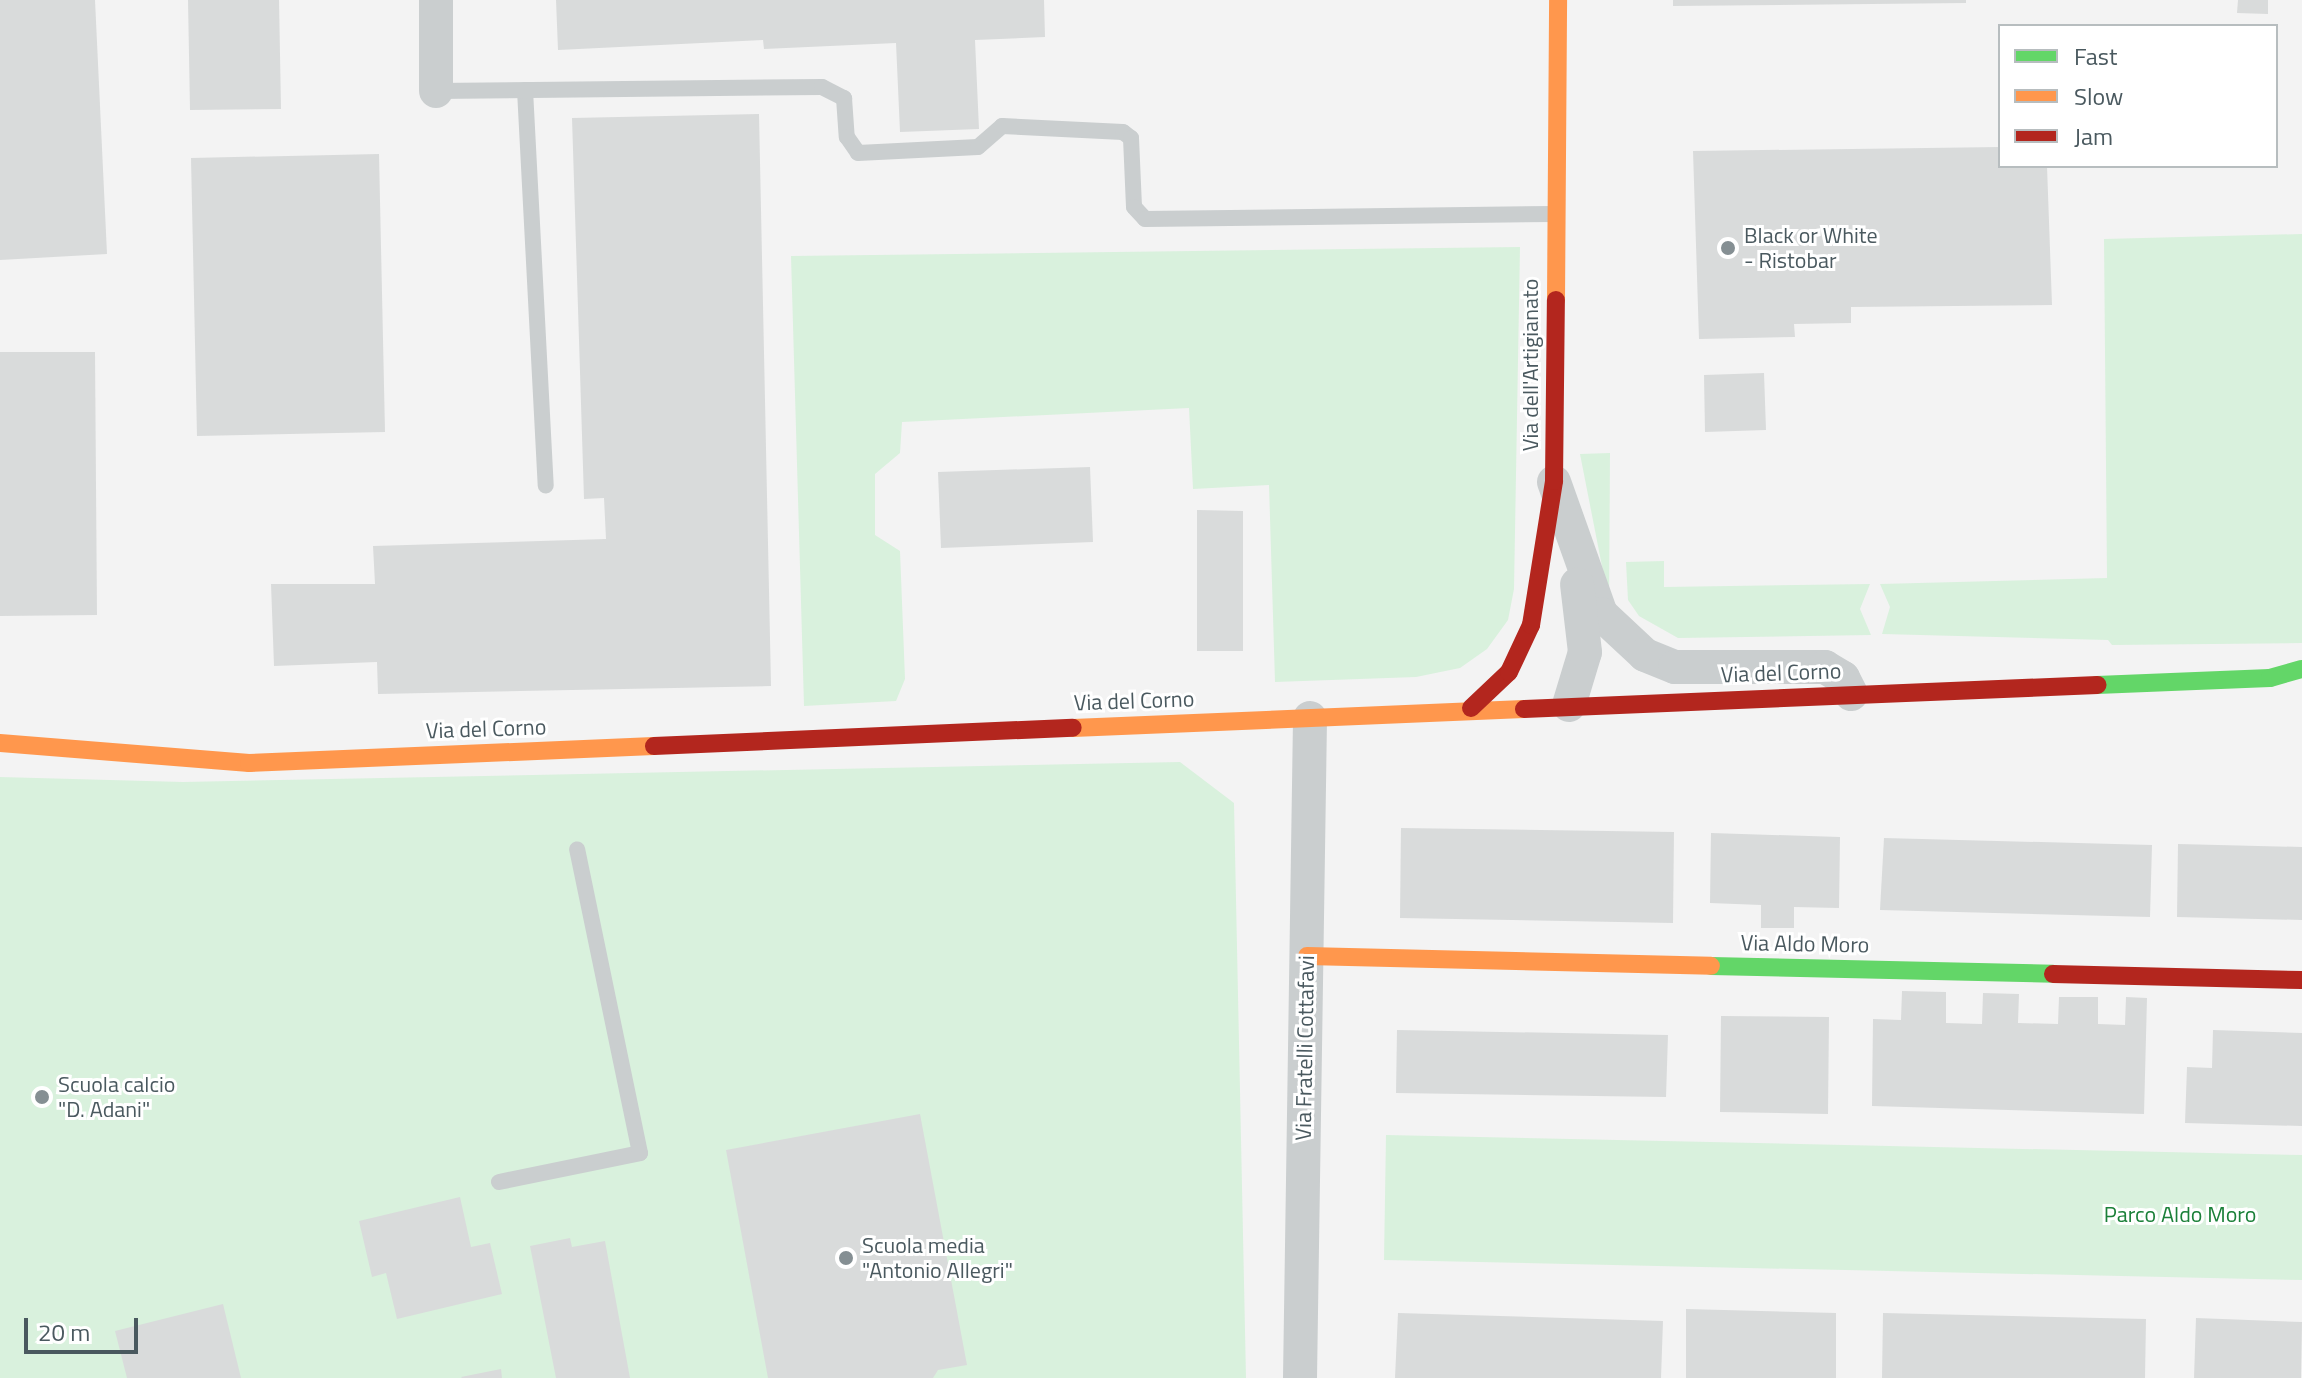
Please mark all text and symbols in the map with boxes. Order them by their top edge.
legend [1998,24,2278,168]
text: Fast [2074,38,2117,74]
text: Slow [2074,78,2123,114]
text: Jam [2074,118,2113,154]
place label: Black or White - Ristobar [1744,222,1878,274]
marker: Black or White - Ristobar [1719,239,1737,257]
street label: Via dell'Artigianato [1518,279,1544,451]
street label: Via del Corno [1720,658,1842,688]
street label: Via del Corno [1073,686,1195,716]
street label: Via del Corno [425,714,547,744]
street label: Via Aldo Moro [1740,930,1870,958]
street label: Via Fratelli Cottafavi [1290,955,1320,1141]
place label: Scuola calcio "D. Adani" [58,1071,175,1122]
marker: Scuola calcio "D. Adani" [33,1088,51,1106]
park label: Parco Aldo Moro [2104,1202,2256,1228]
place label: Scuola media "Antonio Allegri" [862,1232,1013,1284]
marker: Scuola media "Antonio Allegri" [837,1249,855,1267]
scale bar [28,1302,142,1352]
text: 20 m [38,1314,90,1350]

